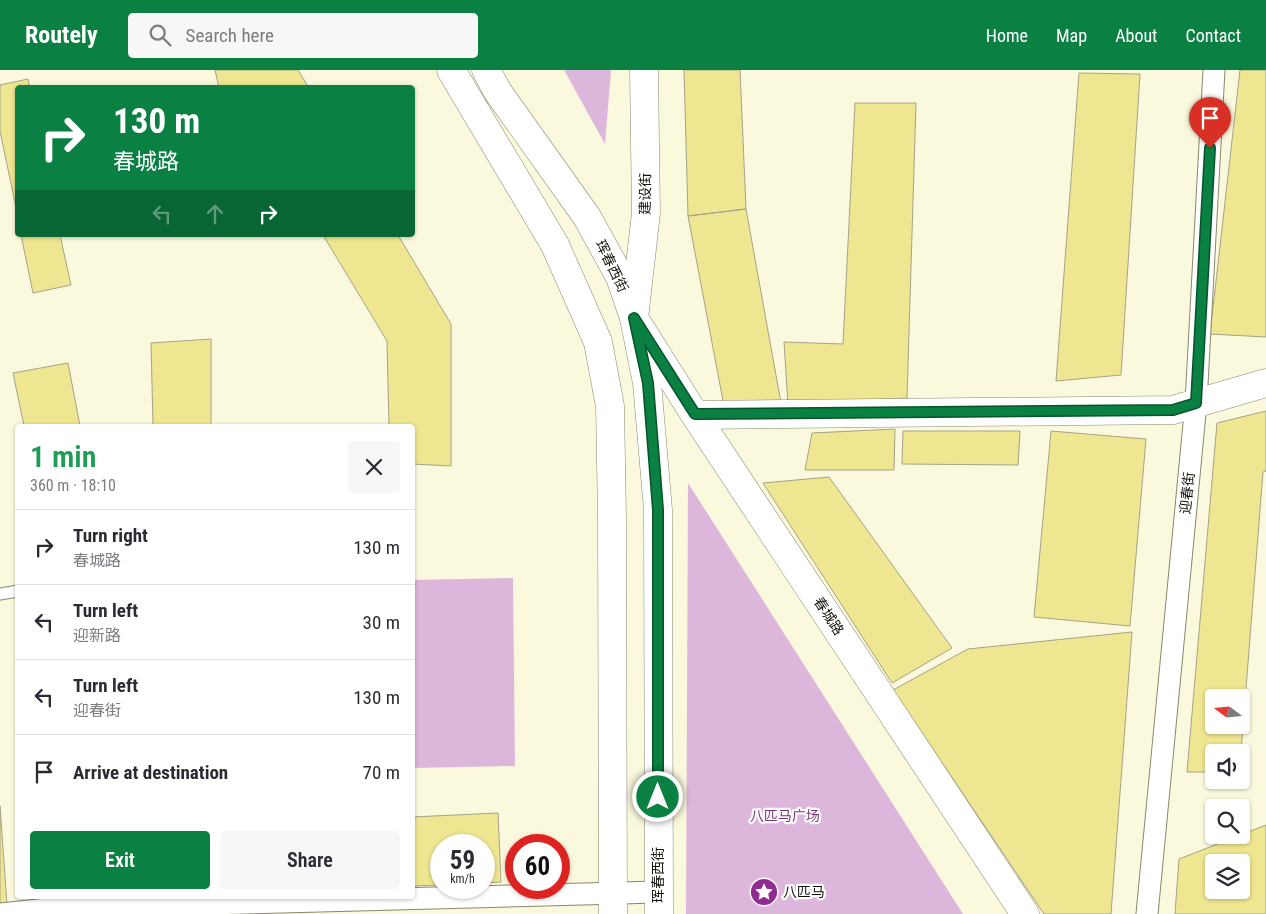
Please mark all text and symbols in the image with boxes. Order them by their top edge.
search box [128,13,478,58]
text: Routely [25,21,98,49]
icon: search [146,21,174,49]
text: Search here [186,24,274,47]
text: Home [986,25,1028,46]
text: Map [1056,25,1087,46]
text: About [1115,25,1157,46]
text: Contact [1185,25,1241,46]
pin [1189,97,1231,148]
text: 130 m [113,101,200,142]
icon: arrive [1196,104,1224,132]
icon: right [30,105,95,170]
text: 春城路 [113,149,179,174]
street label: 建设街 [637,173,653,215]
icon: left [148,200,176,228]
icon: ahead [201,200,229,228]
icon: right [254,200,282,228]
street label: 珲春西街 [593,237,631,295]
text: 1 min [30,439,96,474]
button: close [348,441,400,493]
street label: 迎春街 [1177,471,1197,515]
text: 360 m · 18:10 [30,476,116,495]
text: Turn right [73,524,148,547]
icon: right [30,533,58,561]
text: 130 m [353,536,400,559]
text: 春城路 [73,551,121,570]
street label: 春城路 [811,594,847,638]
text: Turn left [73,599,138,622]
icon: left [30,608,58,636]
text: 30 m [363,611,400,634]
text: 迎新路 [73,626,121,645]
text: Turn left [73,674,138,697]
icon: left [30,683,58,711]
text: 130 m [353,686,400,709]
north arrow [1205,689,1250,734]
map controls [1205,689,1250,899]
text: 迎春街 [73,701,121,720]
button: sound [1205,744,1250,789]
icon: arrive [30,758,58,786]
text: Arrive at destination [73,761,228,784]
text: 70 m [363,761,400,784]
position arrow [631,770,683,822]
button: search [1205,799,1250,844]
park label: 八匹马广场 [750,808,820,824]
button: Exit [30,831,210,889]
button: Share [220,831,400,889]
speed limit sign: 60 [505,834,570,899]
text: 59 [450,846,475,875]
street label: 珲春西街 [650,847,666,903]
button: layers [1205,854,1250,899]
text: km/h [450,872,475,886]
place icon: 八匹马 [749,877,779,907]
place label: 八匹马 [783,884,825,900]

